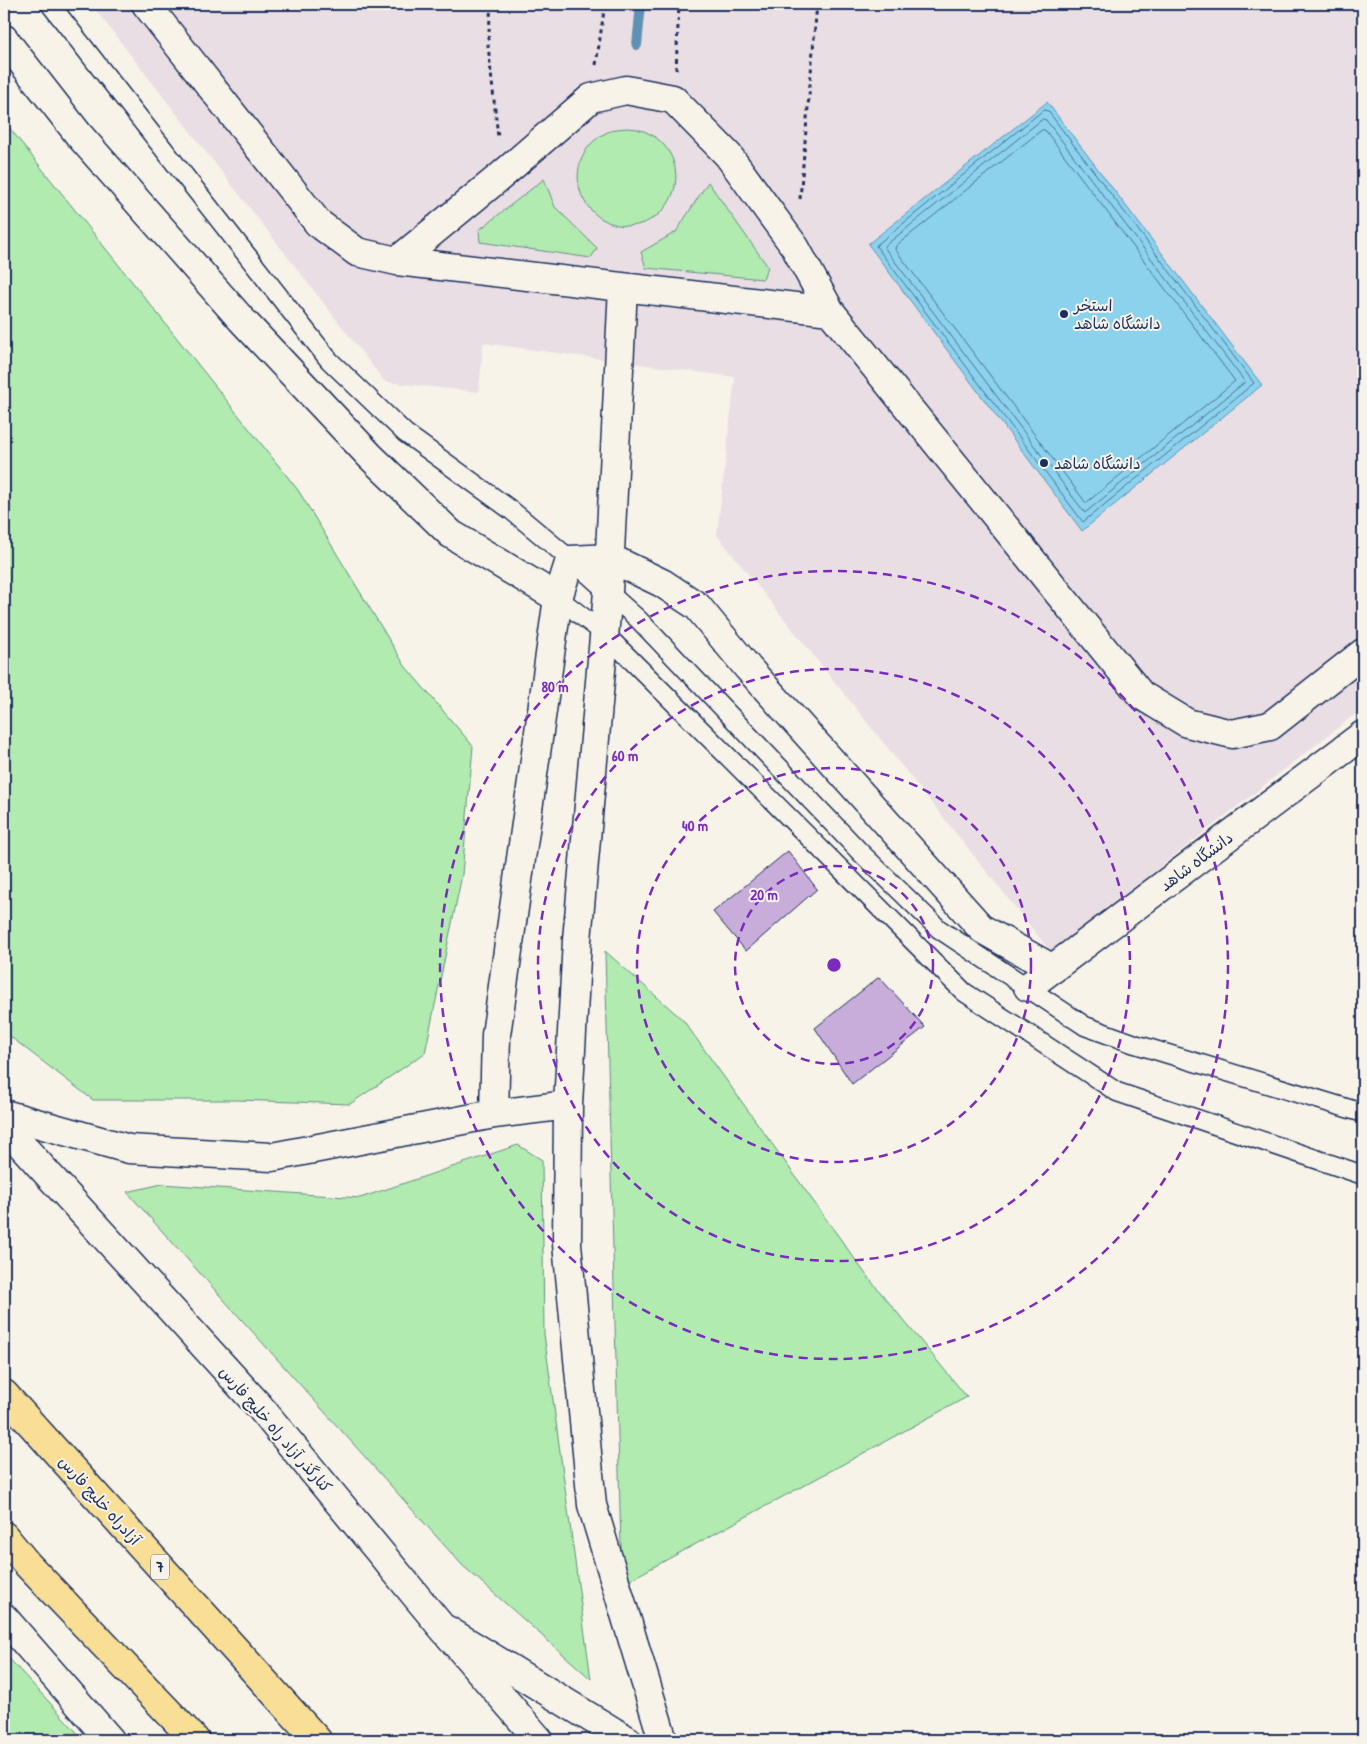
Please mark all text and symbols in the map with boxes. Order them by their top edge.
place label: استخر دانشگاه شاهد [1072,294,1161,334]
marker: استخر دانشگاه شاهد [1058,308,1070,320]
place label: دانشگاه شاهد [1054,452,1141,474]
marker: دانشگاه شاهد [1038,457,1050,469]
text: 80 m [542,676,568,697]
text: 60 m [612,745,638,766]
text: 40 m [682,815,708,836]
street label: دانشگاه شاهد [1155,826,1237,896]
text: 20 m [750,884,778,905]
centre of rings [825,956,843,974]
street label: کنارگذر آزاد راه خلیج فارس [215,1361,337,1497]
street label: آزادراه خلیج فارس [54,1451,147,1550]
road number: 7 [151,1554,169,1580]

